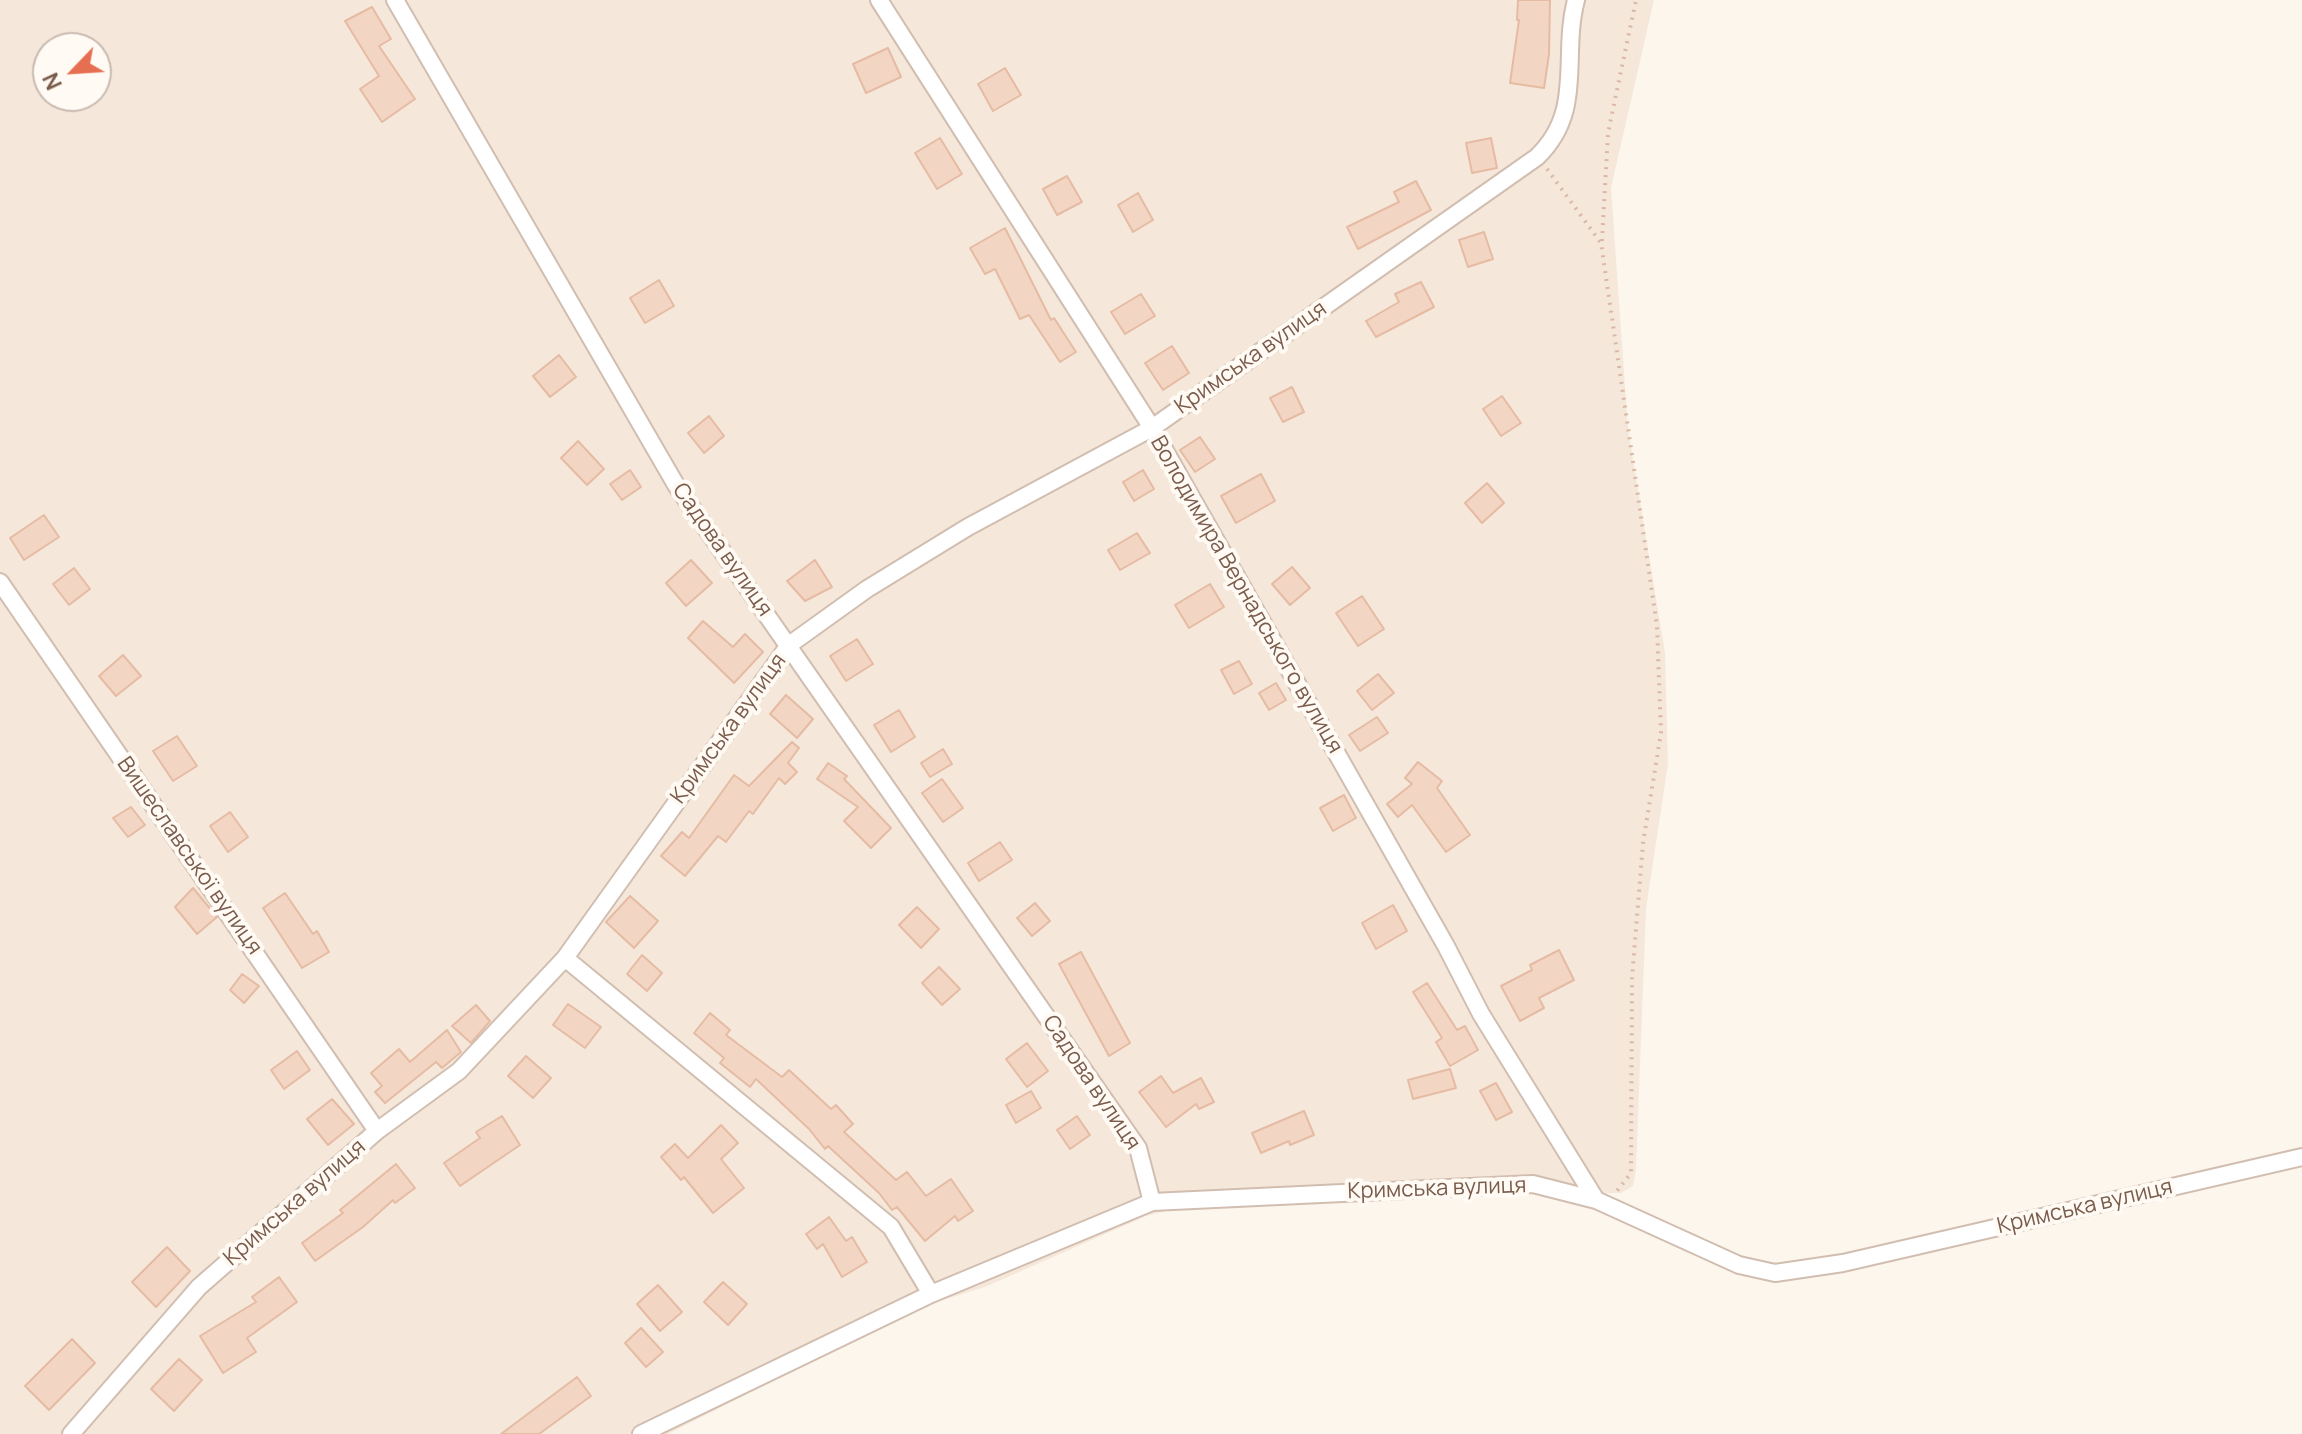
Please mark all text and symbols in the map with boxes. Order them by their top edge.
north arrow [32,32,112,112]
text: N [35,68,69,95]
street label: Кримська вулиця [1170,296,1332,420]
street label: Володимира Вернадського вулиця [1144,432,1348,758]
street label: Садова вулиця [666,478,778,622]
street label: Кримська вулиця [666,649,792,809]
street label: Вишеславської вулиця [111,752,267,960]
street label: Садова вулиця [1036,1011,1146,1155]
street label: Кримська вулиця [219,1134,371,1272]
street label: Кримська вулиця [1347,1173,1527,1205]
street label: Кримська вулиця [1995,1174,2175,1240]

